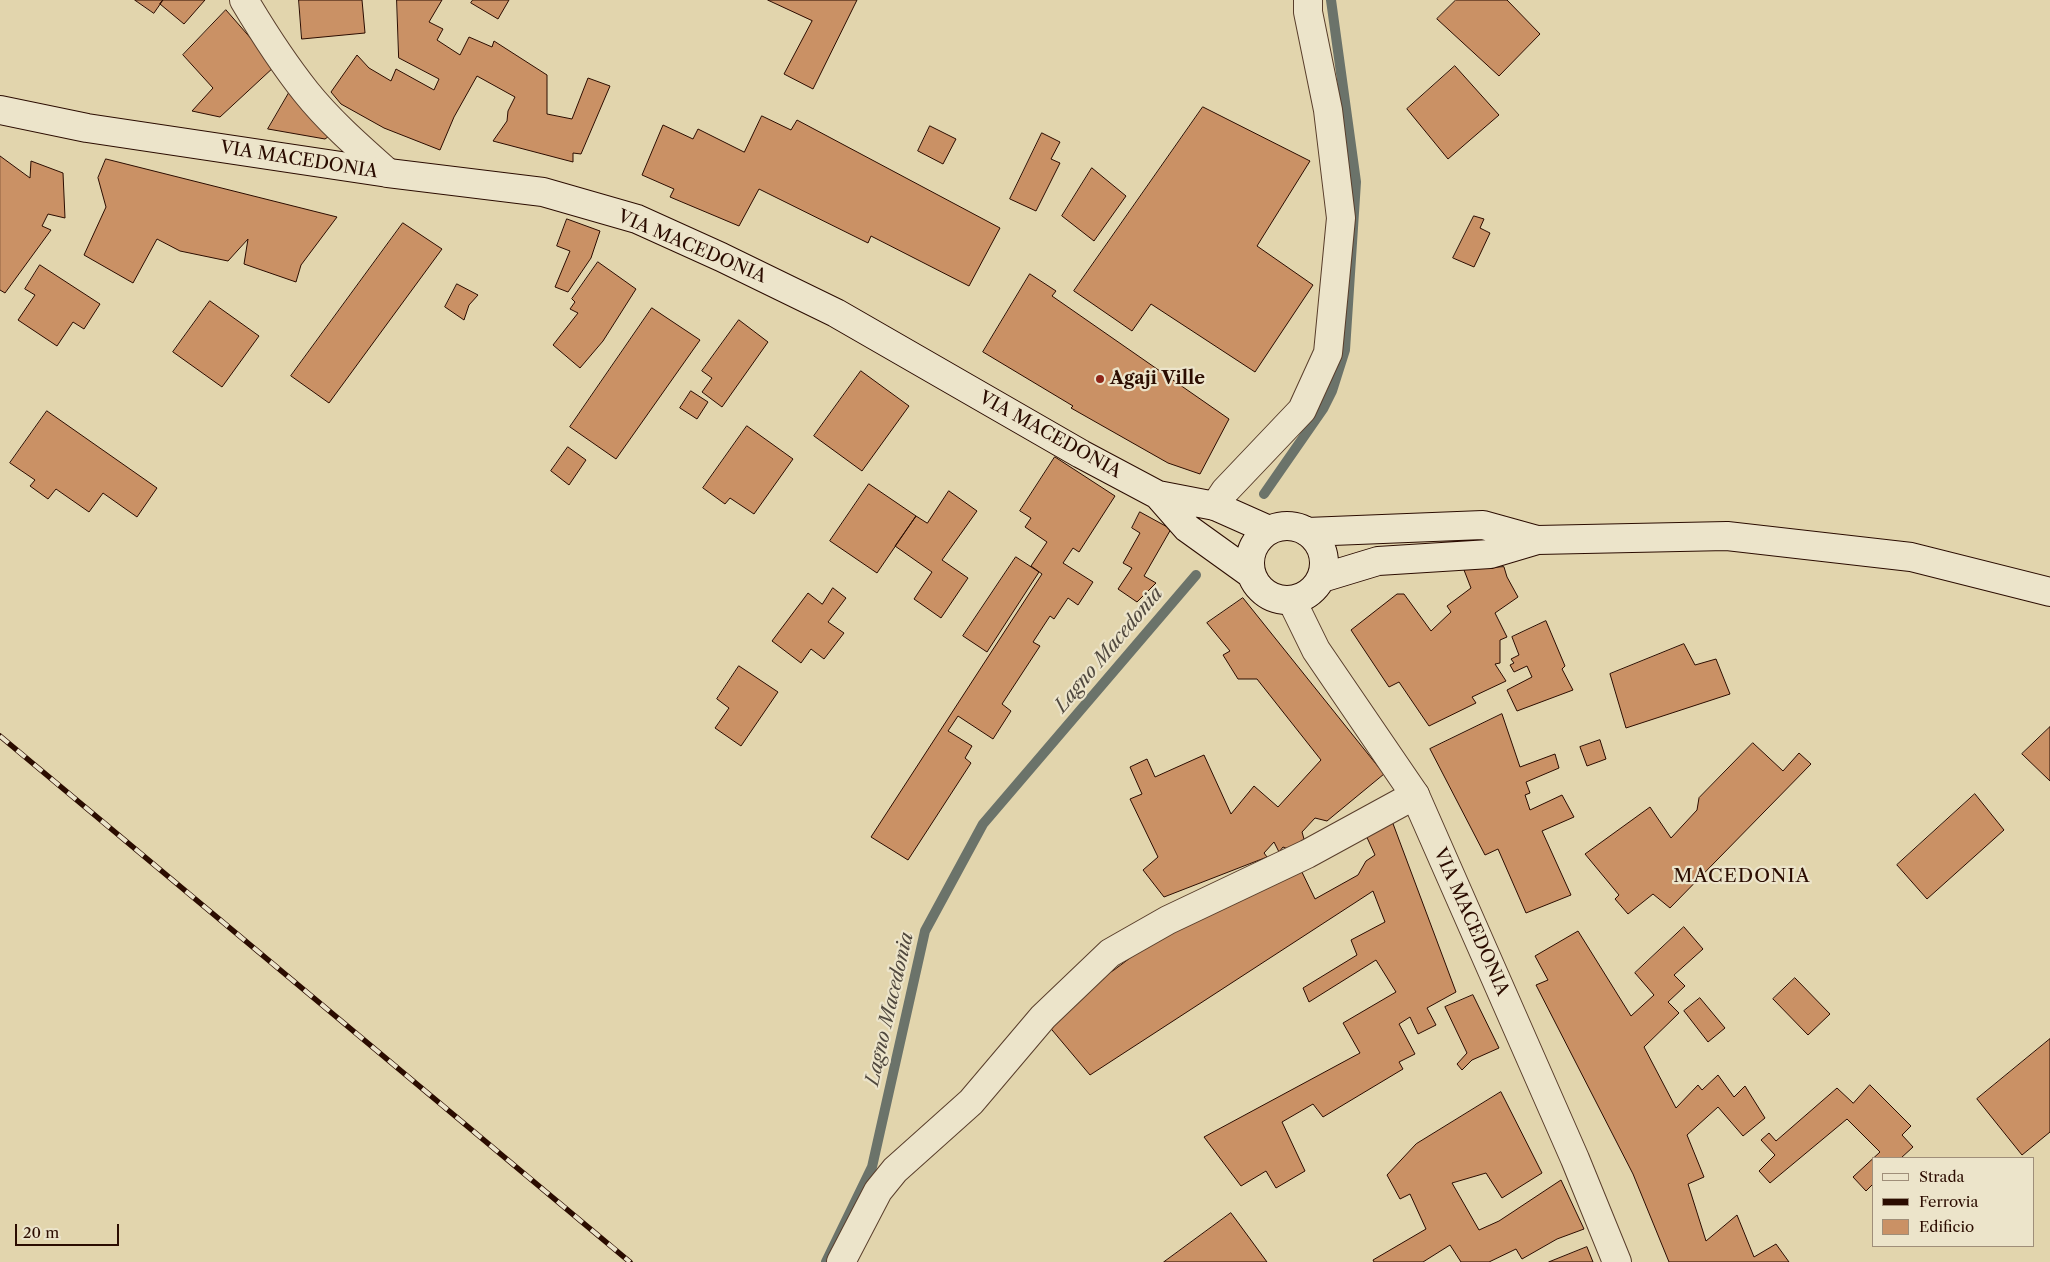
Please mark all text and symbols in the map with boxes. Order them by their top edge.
street label: VIA MACEDONIA [219,137,379,183]
street label: VIA MACEDONIA [614,206,770,288]
place label: Agaji Ville [1110,368,1205,390]
marker: Agaji Ville [1094,373,1106,385]
street label: VIA MACEDONIA [975,387,1125,483]
water label: Lagno Macedonia [1050,583,1168,717]
street label: VIA MACEDONIA [1429,845,1513,999]
district label: MACEDONIA [1672,866,1812,888]
water label: Lagno Macedonia [861,930,919,1088]
legend [1872,1157,2035,1247]
text: Strada [1919,1167,1965,1186]
text: Ferrovia [1919,1192,1978,1211]
scale bar [18,1214,121,1246]
text: Edificio [1919,1217,1974,1236]
text: 20 m [23,1223,59,1242]

